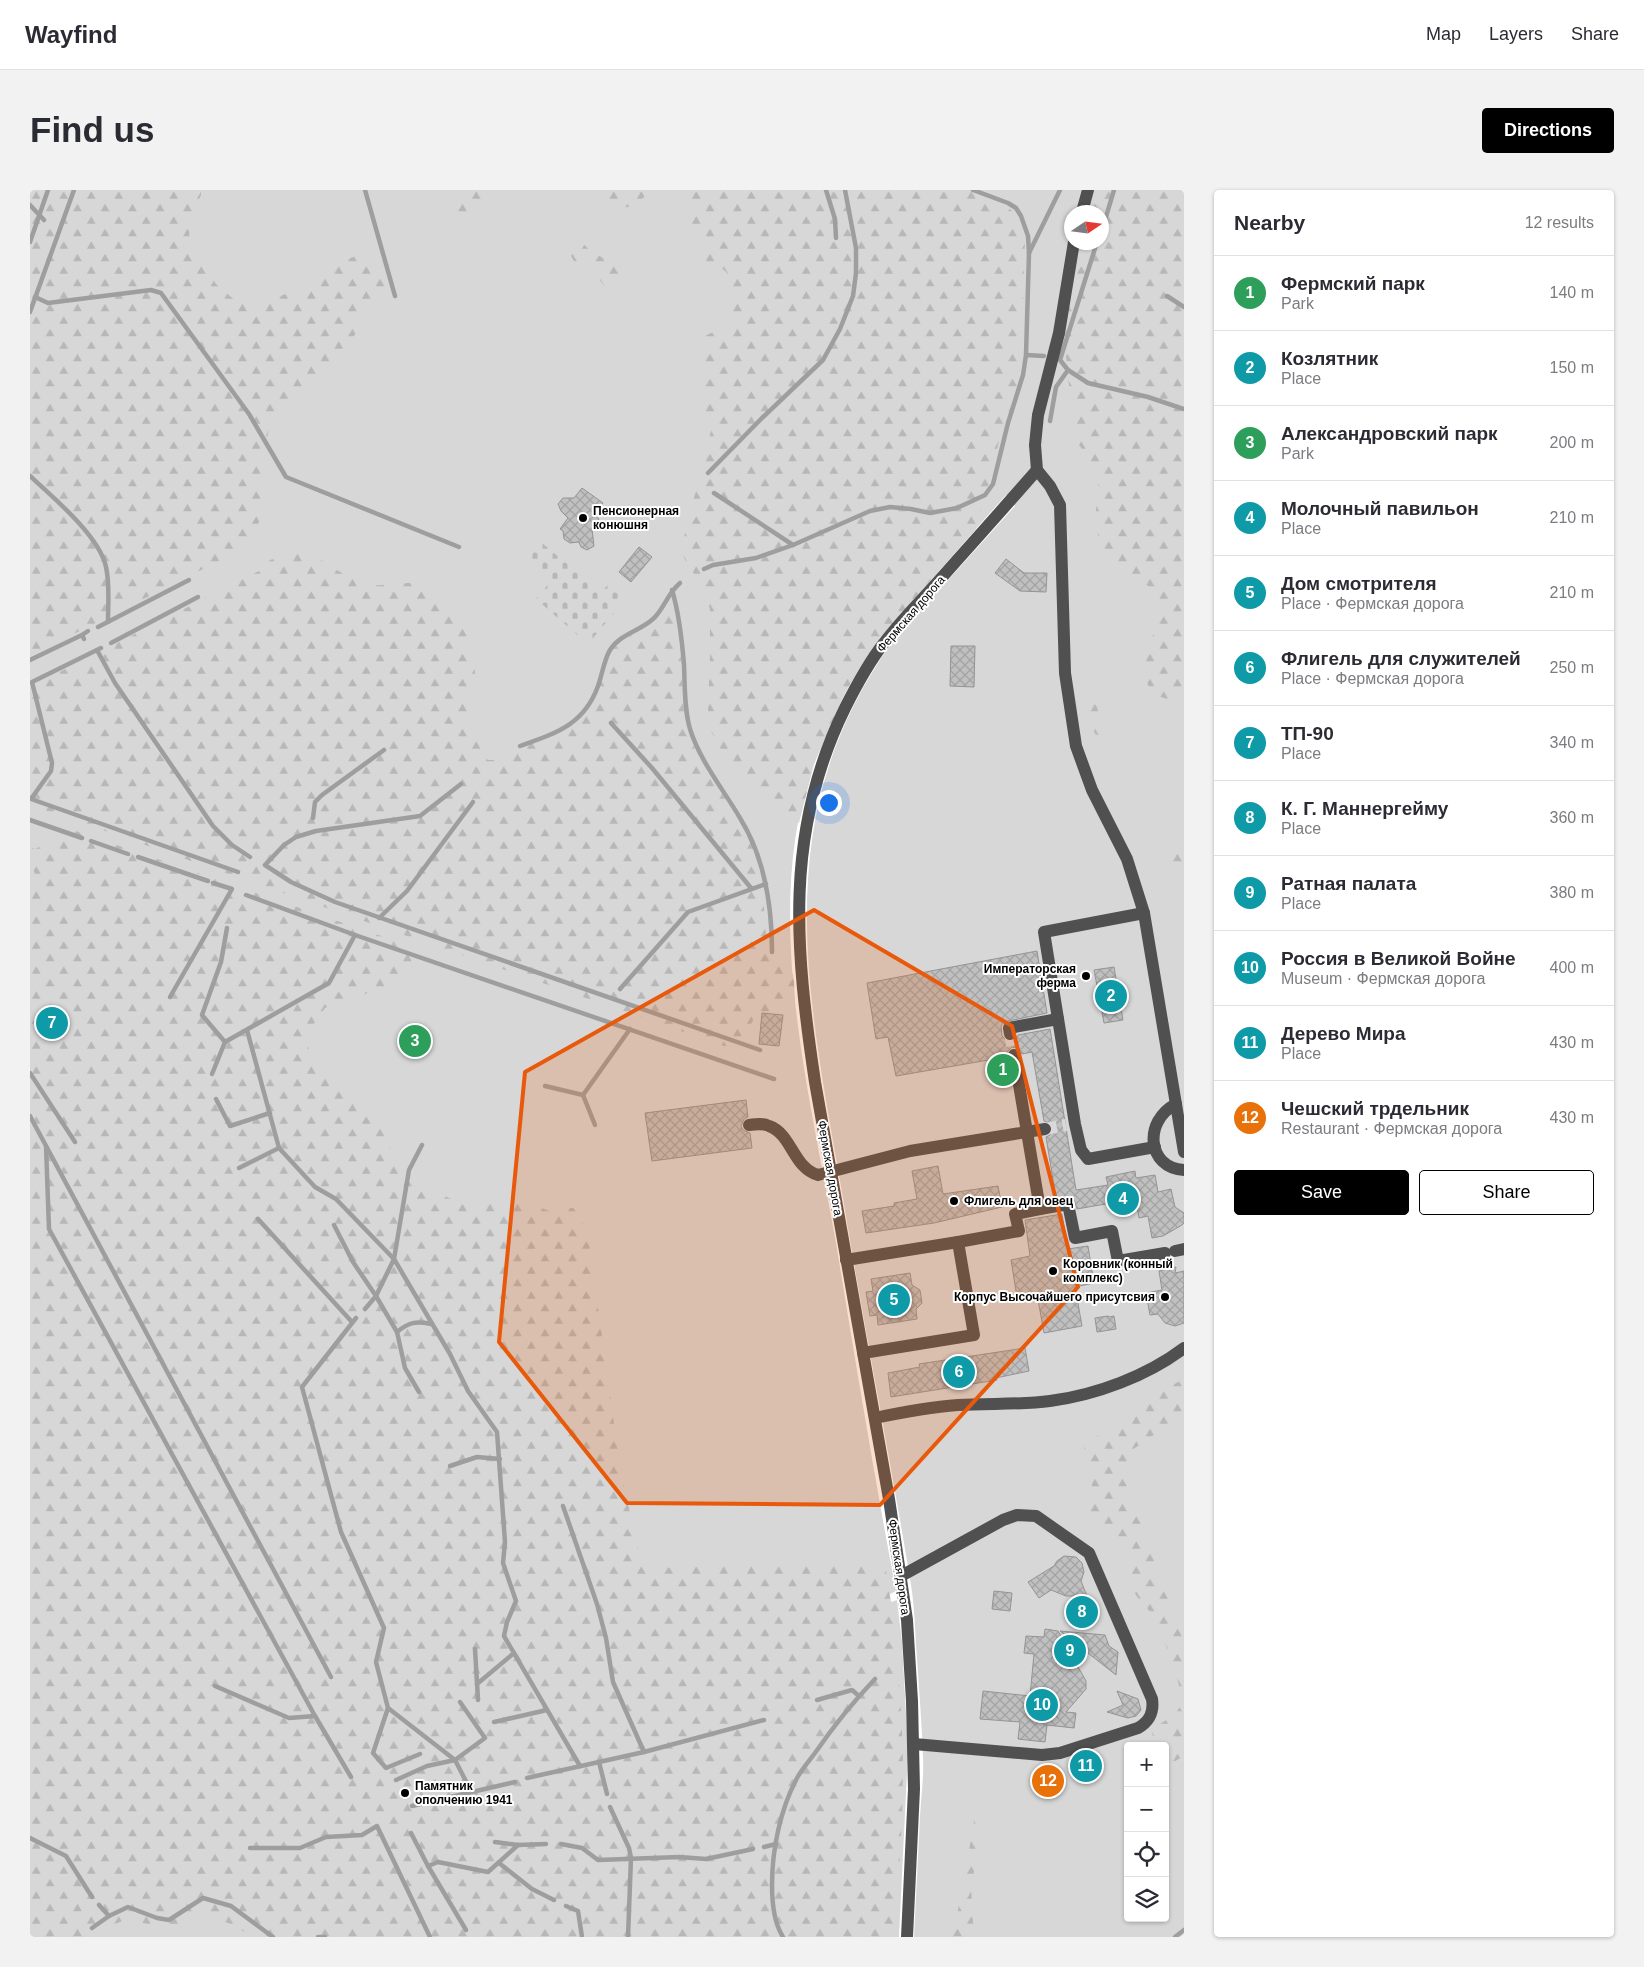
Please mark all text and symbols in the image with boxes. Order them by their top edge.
text: Wayfind [25,21,117,48]
text: Map [1426,24,1461,44]
text: Layers [1489,24,1543,44]
text: Share [1571,24,1619,44]
button: Directions [1482,108,1614,153]
text: Find us [30,110,154,149]
north arrow [1064,205,1109,250]
text: Nearby [1234,211,1305,234]
text: 12 results [1525,214,1594,231]
text: Фермский парк [1281,273,1425,294]
text: 1 [1246,284,1254,301]
text: 140 m [1550,284,1594,301]
text: Park [1281,295,1314,312]
text: Козлятник [1281,348,1378,369]
text: 2 [1246,359,1254,376]
text: 150 m [1550,359,1594,376]
text: Place [1281,370,1321,387]
text: Александровский парк [1281,423,1498,444]
text: 3 [1246,434,1254,451]
text: 200 m [1550,434,1594,451]
text: Park [1281,445,1314,462]
text: Молочный павильон [1281,498,1479,519]
place label: Пенсионерная конюшня [593,504,679,532]
text: 4 [1246,509,1254,526]
text: 210 m [1550,509,1594,526]
marker: Пенсионерная конюшня [577,512,589,524]
text: Place [1281,520,1321,537]
street label: Фермская дорога [874,573,948,655]
text: Дом смотрителя [1281,573,1437,594]
text: 5 [1246,584,1254,601]
text: 210 m [1550,584,1594,601]
text: Place · Фермская дорога [1281,595,1464,612]
text: Флигель для служителей [1281,648,1521,669]
text: 6 [1246,659,1254,676]
text: 250 m [1550,659,1594,676]
text: Place · Фермская дорога [1281,670,1464,687]
text: ТП-90 [1281,723,1334,744]
text: 7 [1246,734,1254,751]
text: 340 m [1550,734,1594,751]
text: Place [1281,745,1321,762]
your location [816,790,842,816]
text: К. Г. Маннергейму [1281,798,1448,819]
text: 8 [1246,809,1254,826]
text: 360 m [1550,809,1594,826]
text: Place [1281,820,1321,837]
text: Ратная палата [1281,873,1416,894]
text: 9 [1246,884,1254,901]
text: 380 m [1550,884,1594,901]
text: Place [1281,895,1321,912]
text: Россия в Великой Войне [1281,948,1516,969]
text: 10 [1241,959,1259,976]
text: 400 m [1550,959,1594,976]
place label: Императорская ферма [984,962,1076,990]
marker: Императорская ферма [1080,970,1092,982]
text: Museum · Фермская дорога [1281,970,1485,987]
pin: 2 [1095,977,1127,1015]
pin: 7 [36,1004,68,1042]
pin: 3 [399,1022,431,1060]
text: Дерево Мира [1281,1023,1406,1044]
text: 11 [1242,1034,1258,1051]
text: 430 m [1550,1034,1594,1051]
text: Place [1281,1045,1321,1062]
pin: 1 [987,1051,1019,1089]
text: Чешский трдельник [1281,1098,1469,1119]
text: 12 [1241,1109,1259,1126]
text: 430 m [1550,1109,1594,1126]
street label: Фермская дорога [815,1119,845,1217]
text: Restaurant · Фермская дорога [1281,1120,1502,1137]
button: Save [1234,1170,1409,1215]
button: Share [1419,1170,1594,1215]
pin: 4 [1107,1180,1139,1218]
place label: Флигель для овец [964,1194,1074,1208]
marker: Флигель для овец [948,1195,960,1207]
place label: Коровник (конный комплекс) [1063,1257,1173,1285]
marker: Коровник (конный комплекс) [1047,1265,1059,1277]
pin: 5 [878,1281,910,1319]
place label: Корпус Высочайшего присутсвия [954,1290,1155,1304]
marker: Корпус Высочайшего присутсвия [1159,1291,1171,1303]
pin: 6 [943,1353,975,1391]
street label: Фермская дорога [885,1518,913,1616]
pin: 8 [1066,1593,1098,1631]
pin: 9 [1054,1632,1086,1670]
pin: 10 [1026,1686,1058,1724]
map controls [1124,1742,1169,1922]
button: + [1124,1742,1169,1787]
pin: 11 [1070,1747,1102,1785]
pin: 12 [1032,1762,1064,1800]
place label: Памятник ополчению 1941 [415,1779,513,1807]
marker: Памятник ополчению 1941 [399,1787,411,1799]
button: − [1124,1787,1169,1832]
button: locate [1124,1832,1169,1877]
button: layers [1124,1877,1169,1922]

